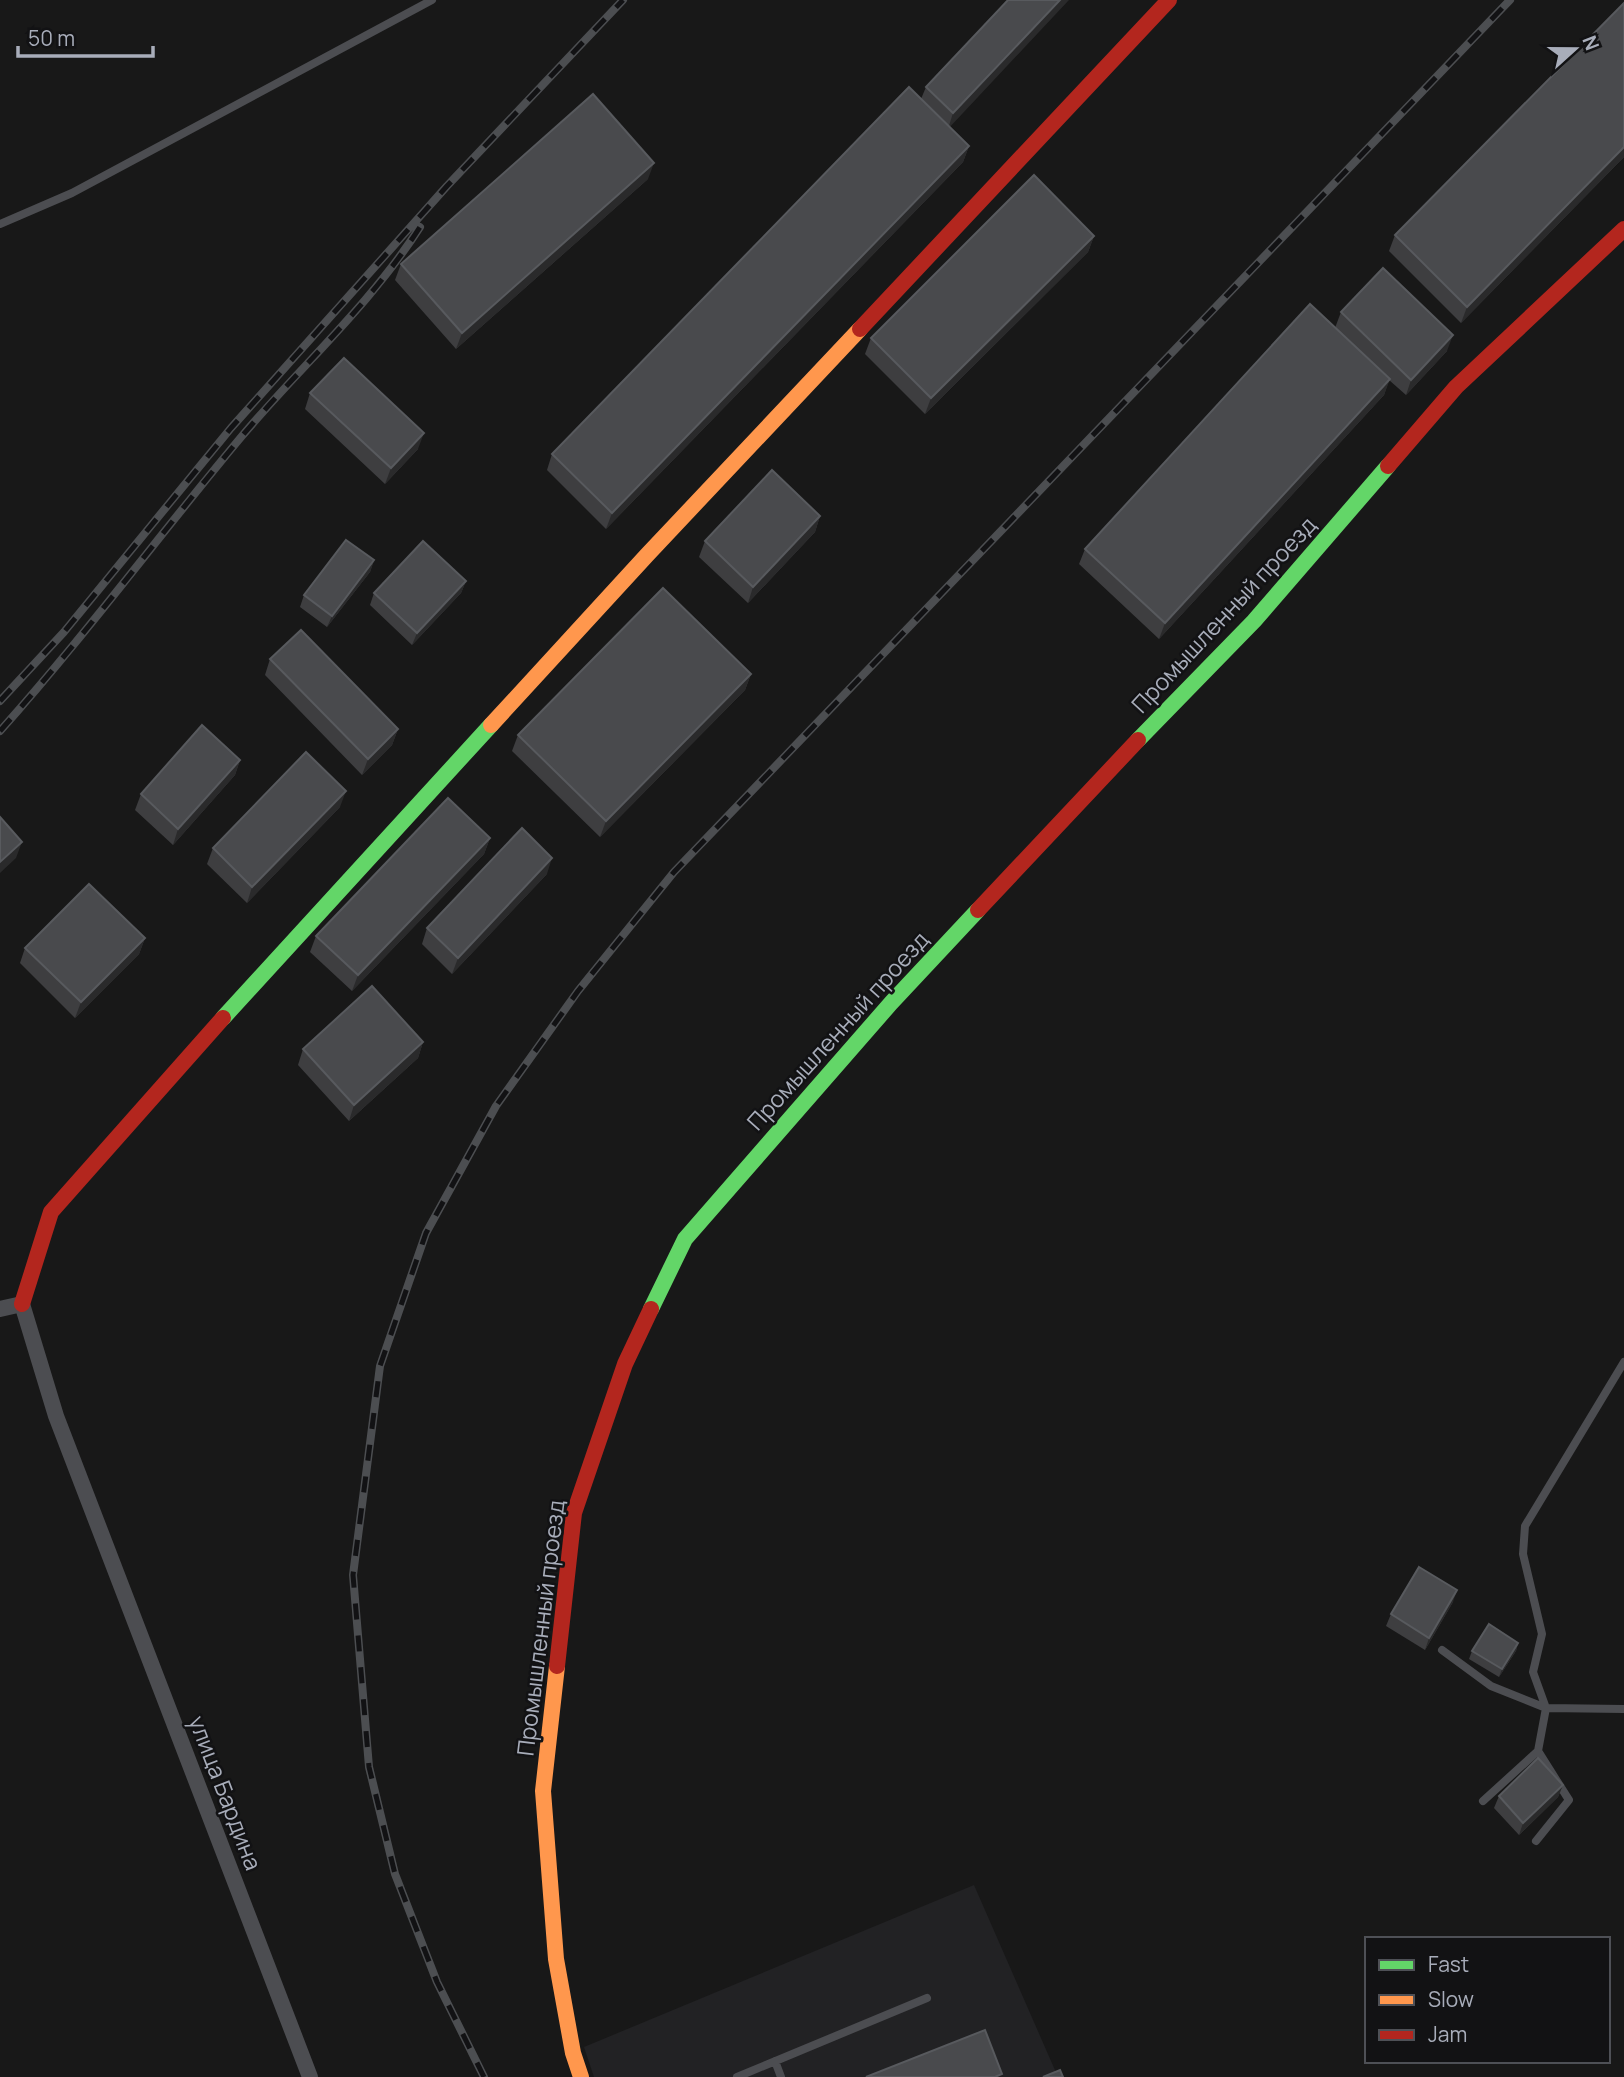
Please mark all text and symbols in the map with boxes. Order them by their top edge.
scale bar [18,14,152,58]
north arrow [1540,14,1610,84]
text: 50 m [28,24,75,52]
text: N [1576,32,1605,54]
street label: Промышленный проезд [1124,509,1323,719]
street label: Промышленный проезд [739,924,935,1137]
street label: Промышленный проезд [508,1498,572,1758]
street label: улица Бардина [182,1711,270,1875]
legend [1365,1937,1610,2063]
text: Fast [1428,1950,1469,1978]
text: Slow [1428,1985,1474,2013]
text: Jam [1428,2020,1467,2048]

